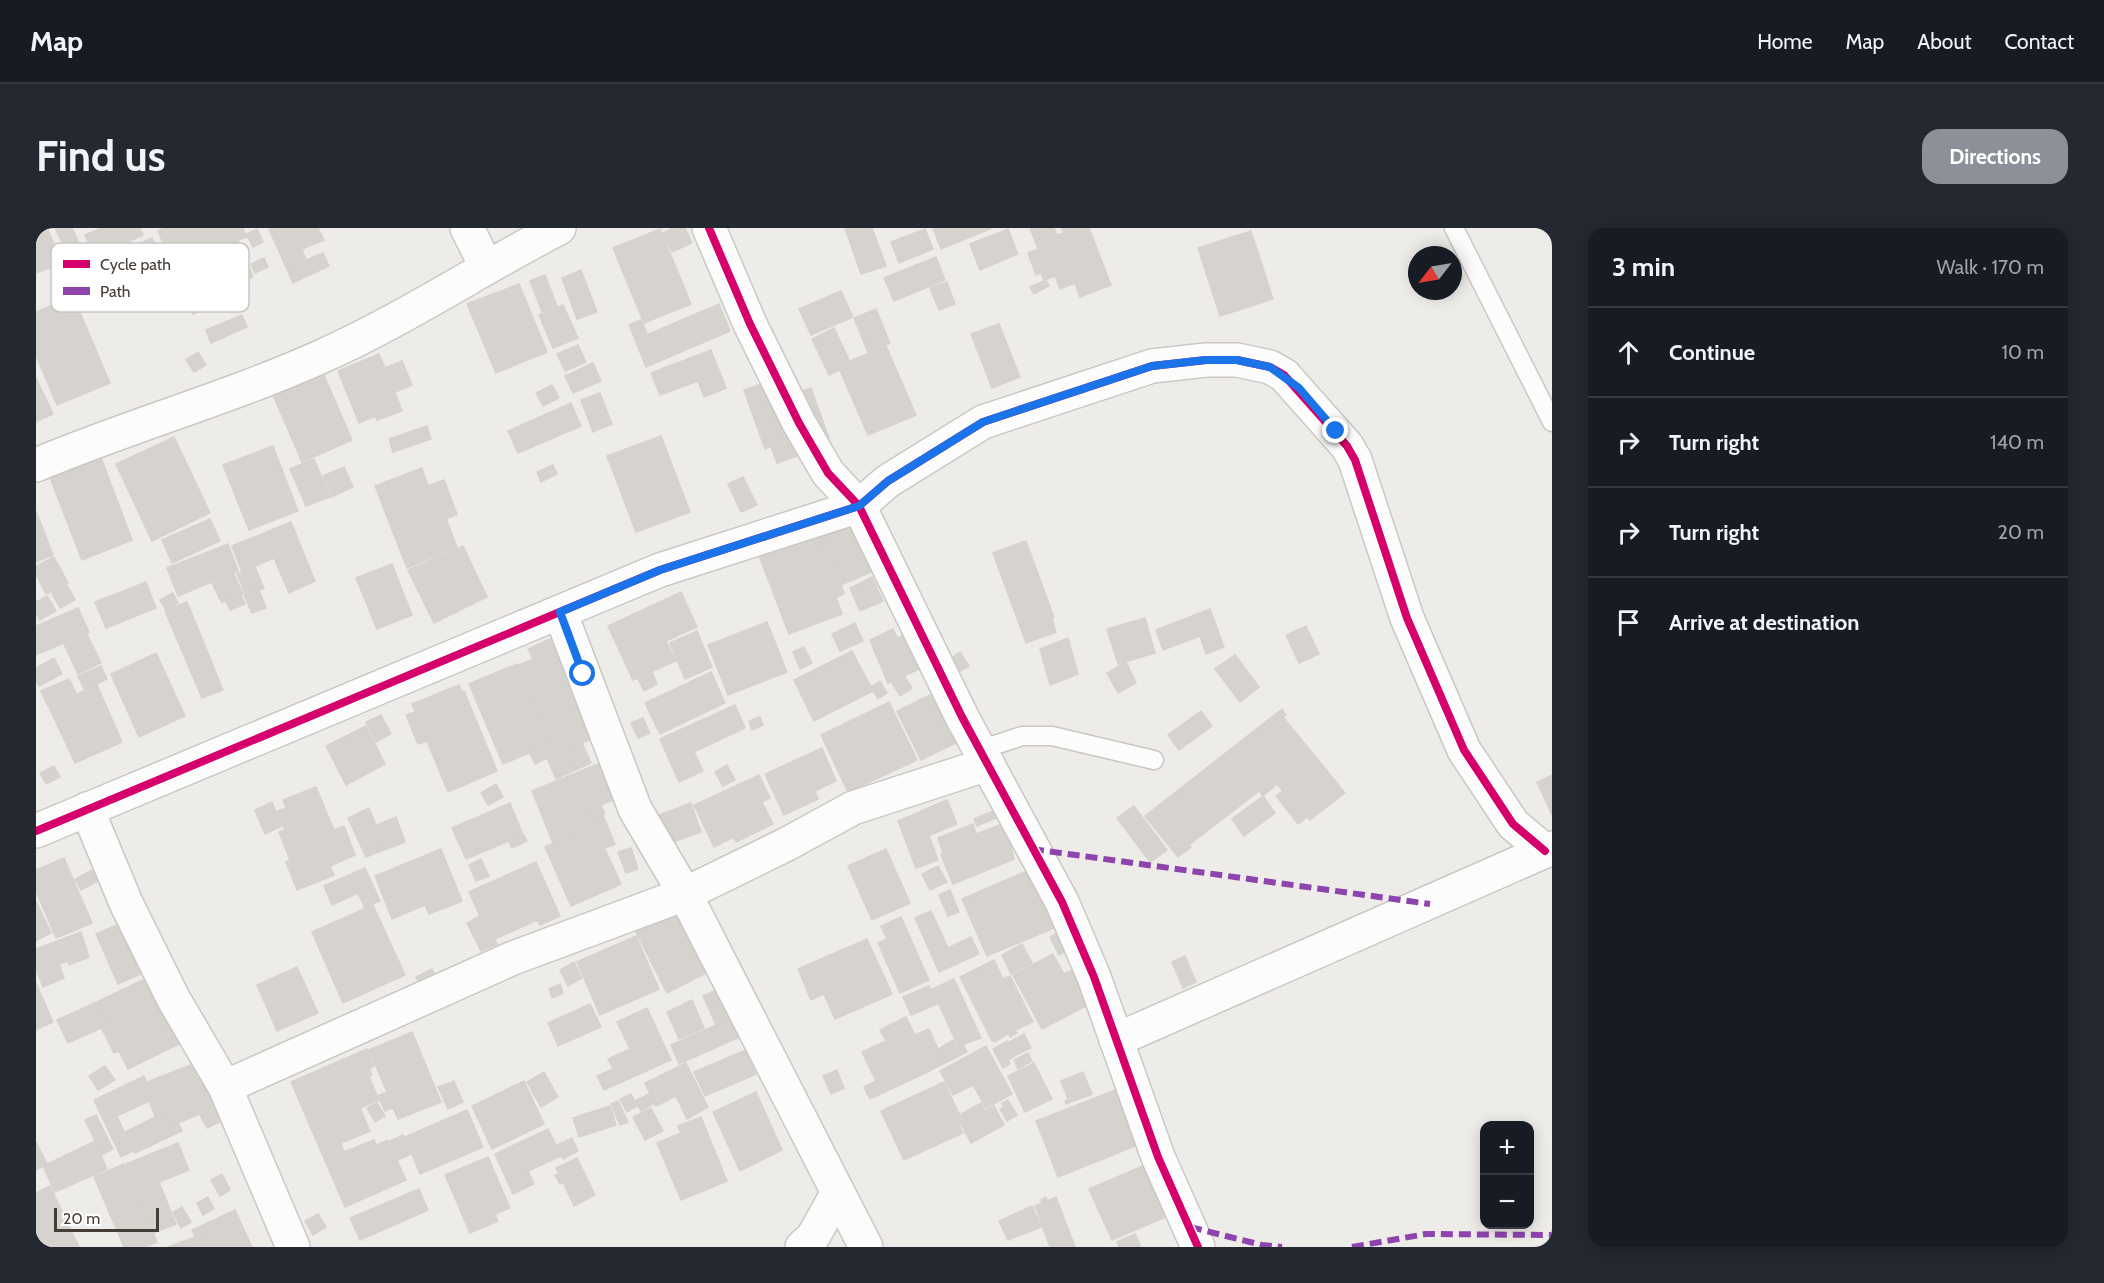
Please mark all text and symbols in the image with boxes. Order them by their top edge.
text: Map [30,24,83,58]
text: Home [1757,29,1813,54]
text: Map [1846,29,1884,54]
text: About [1917,29,1971,54]
text: Contact [2004,29,2074,54]
button: Directions [1922,129,2068,184]
text: Find us [36,130,165,182]
legend [51,243,249,312]
north arrow [1408,246,1462,300]
text: 3 min [1612,251,1675,283]
text: Cycle path [100,255,171,274]
text: Walk · 170 m [1936,255,2044,279]
text: Path [100,282,131,301]
icon: ahead [1612,336,1645,369]
text: Continue [1669,339,1755,366]
text: 10 m [2001,340,2044,364]
route end [1322,417,1348,443]
icon: right [1612,426,1645,459]
text: Turn right [1669,429,1759,456]
text: 140 m [1990,430,2044,454]
icon: right [1612,516,1645,549]
text: Turn right [1669,519,1759,546]
text: 20 m [1998,520,2044,544]
icon: arrive [1612,606,1645,639]
text: Arrive at destination [1669,609,1859,636]
route start [569,660,595,686]
map controls [1480,1121,1534,1229]
button: + [1480,1121,1534,1175]
button: − [1480,1175,1534,1229]
scale bar [54,1205,159,1232]
text: 20 m [63,1209,100,1228]

